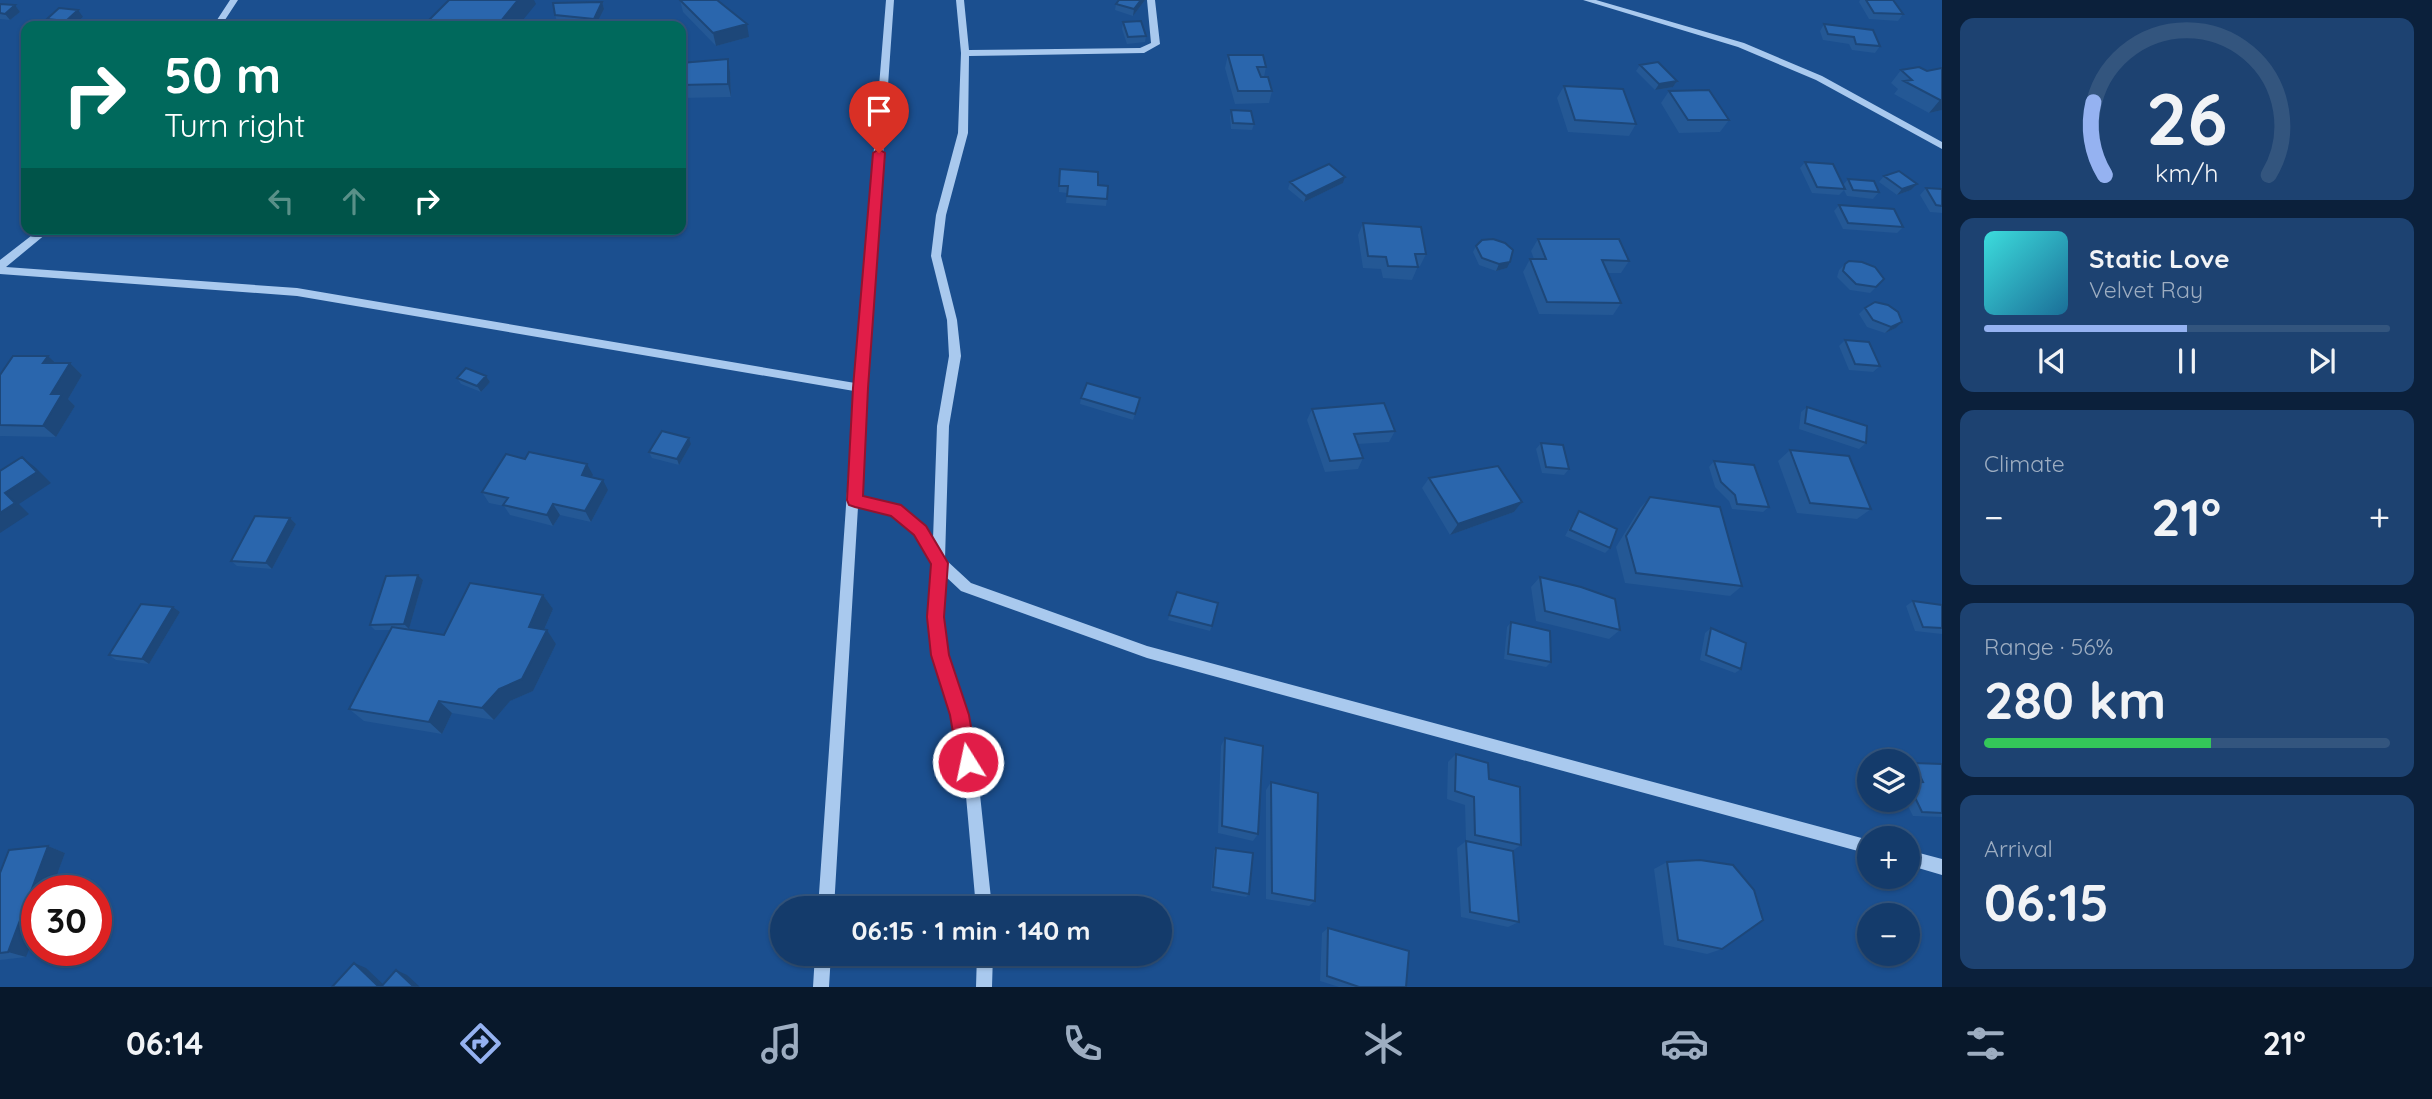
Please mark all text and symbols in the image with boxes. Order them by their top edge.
text: 50 m [164,44,281,105]
icon: right [49,49,140,140]
text: 26 [2146,72,2228,163]
pin [849,81,909,153]
icon: arrive [860,92,898,130]
text: Turn right [164,105,305,145]
text: km/h [2155,157,2219,188]
icon: left [262,182,300,220]
icon: ahead [335,182,373,220]
icon: right [408,182,446,220]
text: Static Love [2089,242,2230,275]
text: Velvet Ray [2089,275,2203,304]
icon: previous [2033,342,2071,380]
icon: pause [2168,342,2206,380]
icon: next [2303,342,2341,380]
text: Climate [1984,449,2065,478]
text: 21° [2151,484,2221,549]
text: − [1984,493,2004,541]
text: + [2369,493,2390,541]
text: Range · 56% [1984,632,2113,661]
text: 280 km [1984,667,2166,732]
position arrow [931,725,1005,799]
map controls [1857,749,1920,966]
button: layers [1857,749,1920,812]
button: + [1857,826,1920,889]
text: Arrival [1984,834,2053,863]
text: 06:15 [1984,869,2109,934]
speed limit sign: 30 [21,875,112,966]
button: − [1857,903,1920,966]
text: 06:15 · 1 min · 140 m [852,914,1090,947]
icon: directions [456,1019,505,1068]
icon: music [757,1019,806,1068]
icon: phone [1058,1019,1107,1068]
icon: climate [1359,1019,1408,1068]
icon: car [1660,1019,1709,1068]
icon: filters [1961,1019,2010,1068]
text: 06:14 [126,1023,203,1063]
text: 21° [2263,1023,2306,1063]

